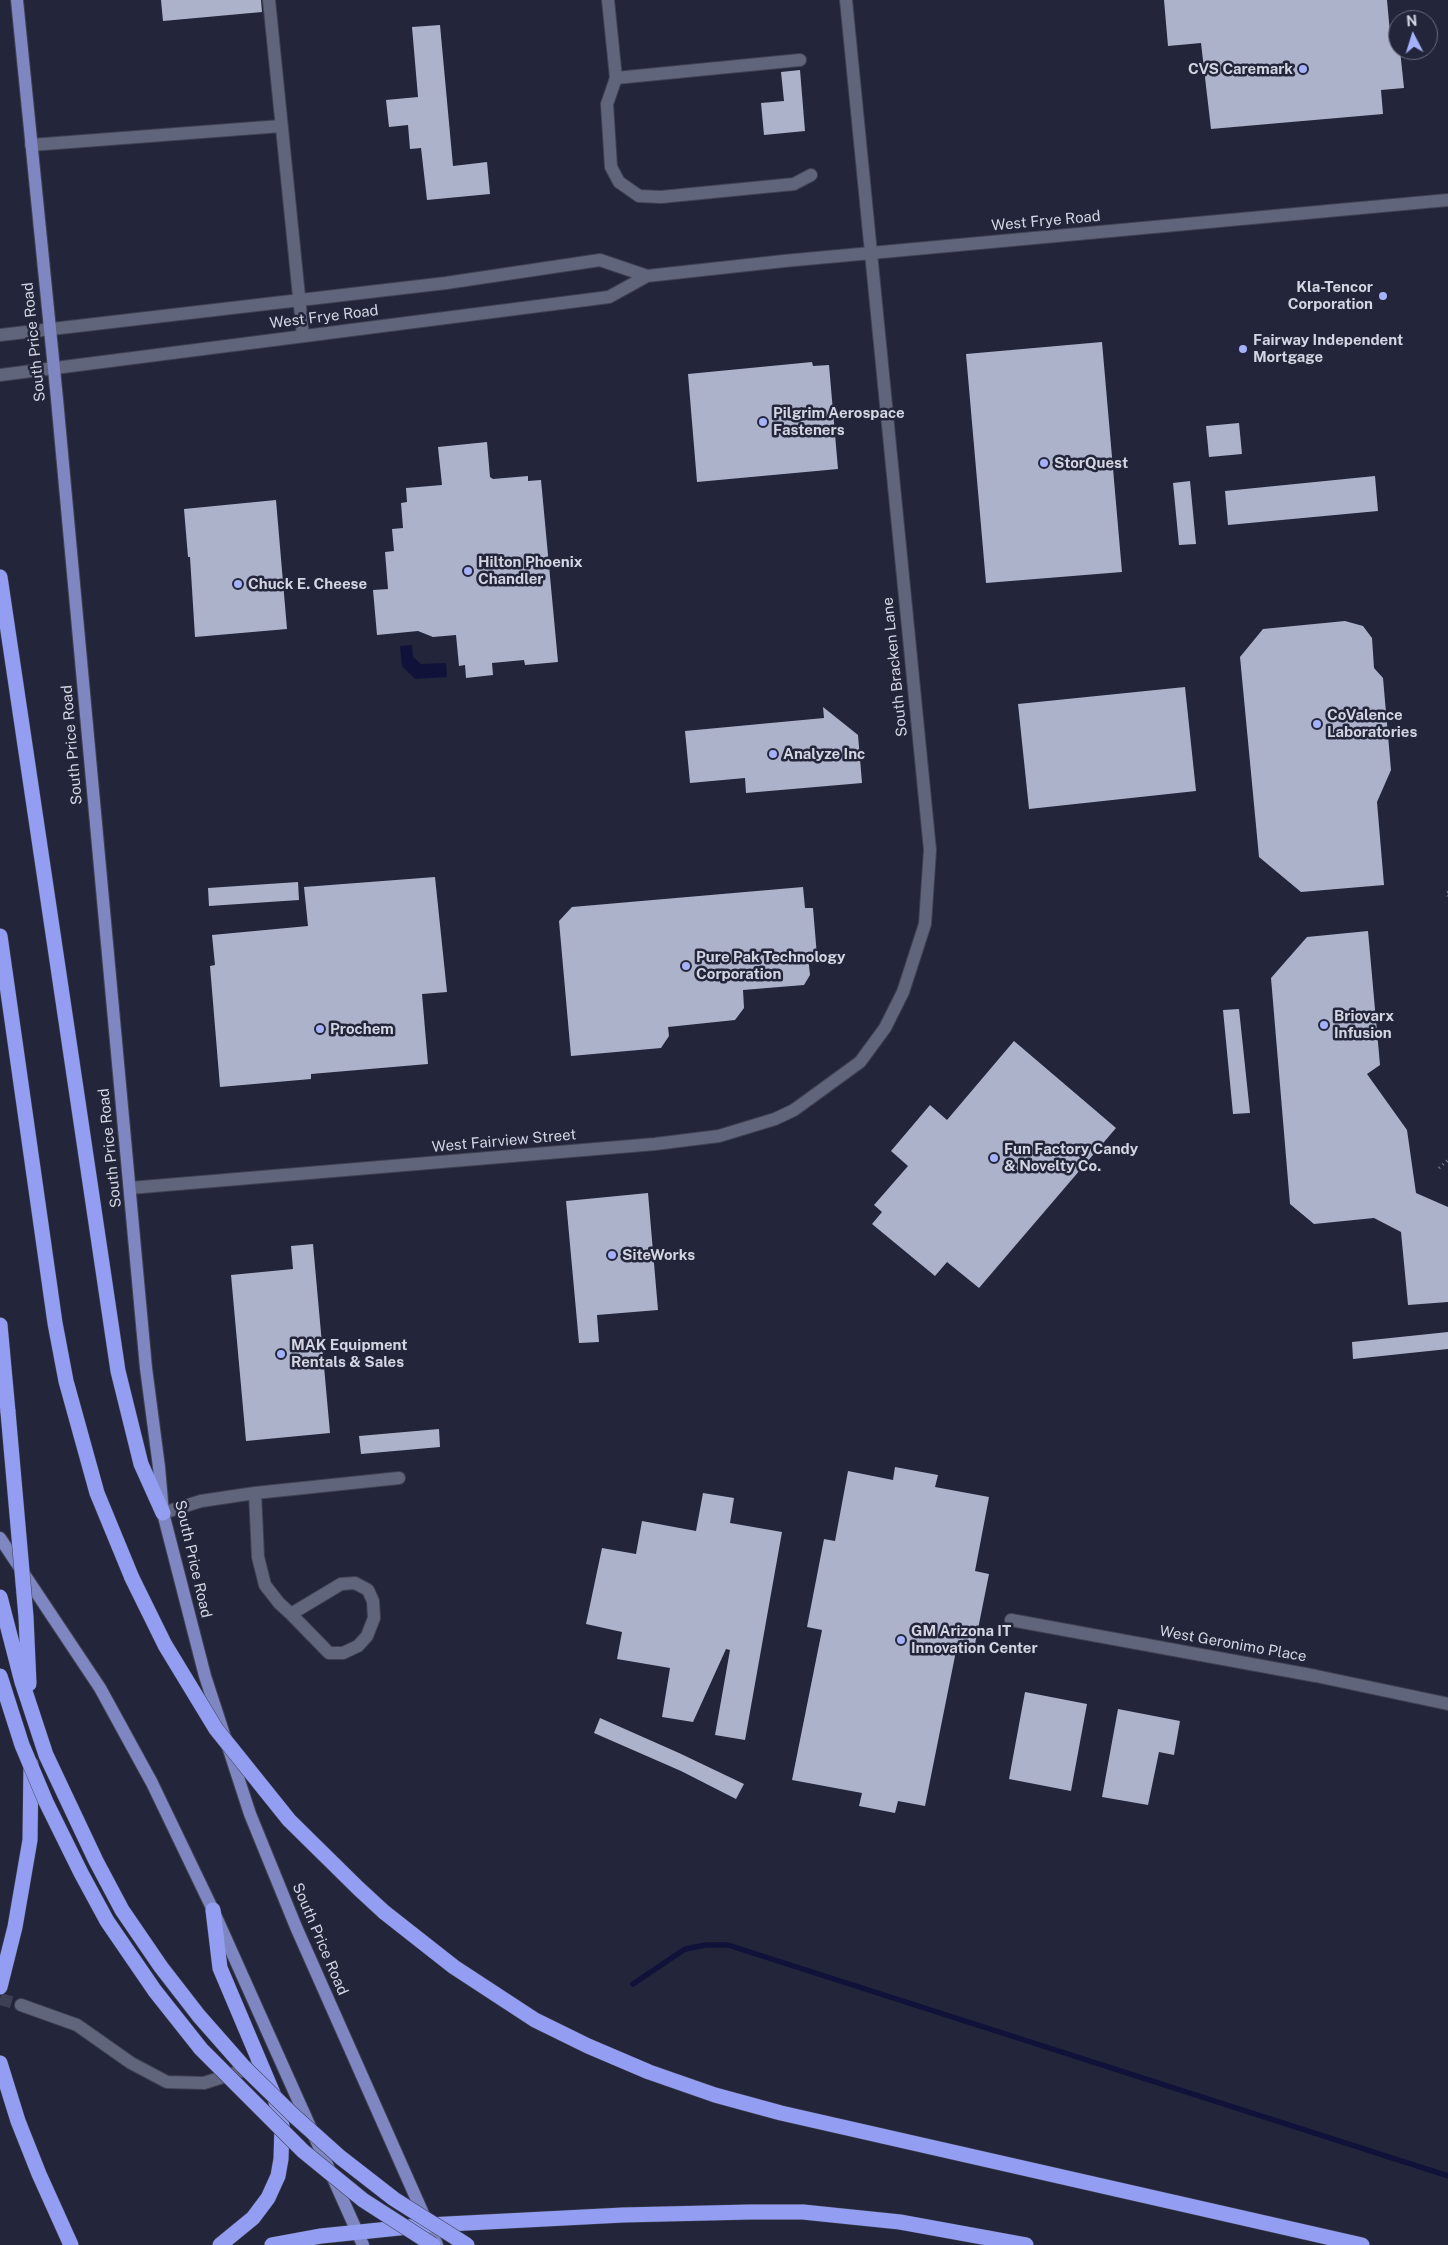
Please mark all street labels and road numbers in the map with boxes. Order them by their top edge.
street label: West Frye Road [991,207,1101,235]
street label: South Price Road [19,281,49,403]
street label: West Frye Road [269,301,379,333]
street label: South Bracken Lane [879,596,911,738]
street label: South Price Road [58,684,86,806]
street label: South Price Road [95,1087,125,1209]
street label: West Fairview Street [431,1126,577,1156]
street label: South Price Road [171,1498,215,1620]
street label: West Geronimo Place [1158,1622,1308,1666]
street label: South Price Road [288,1880,352,1998]

